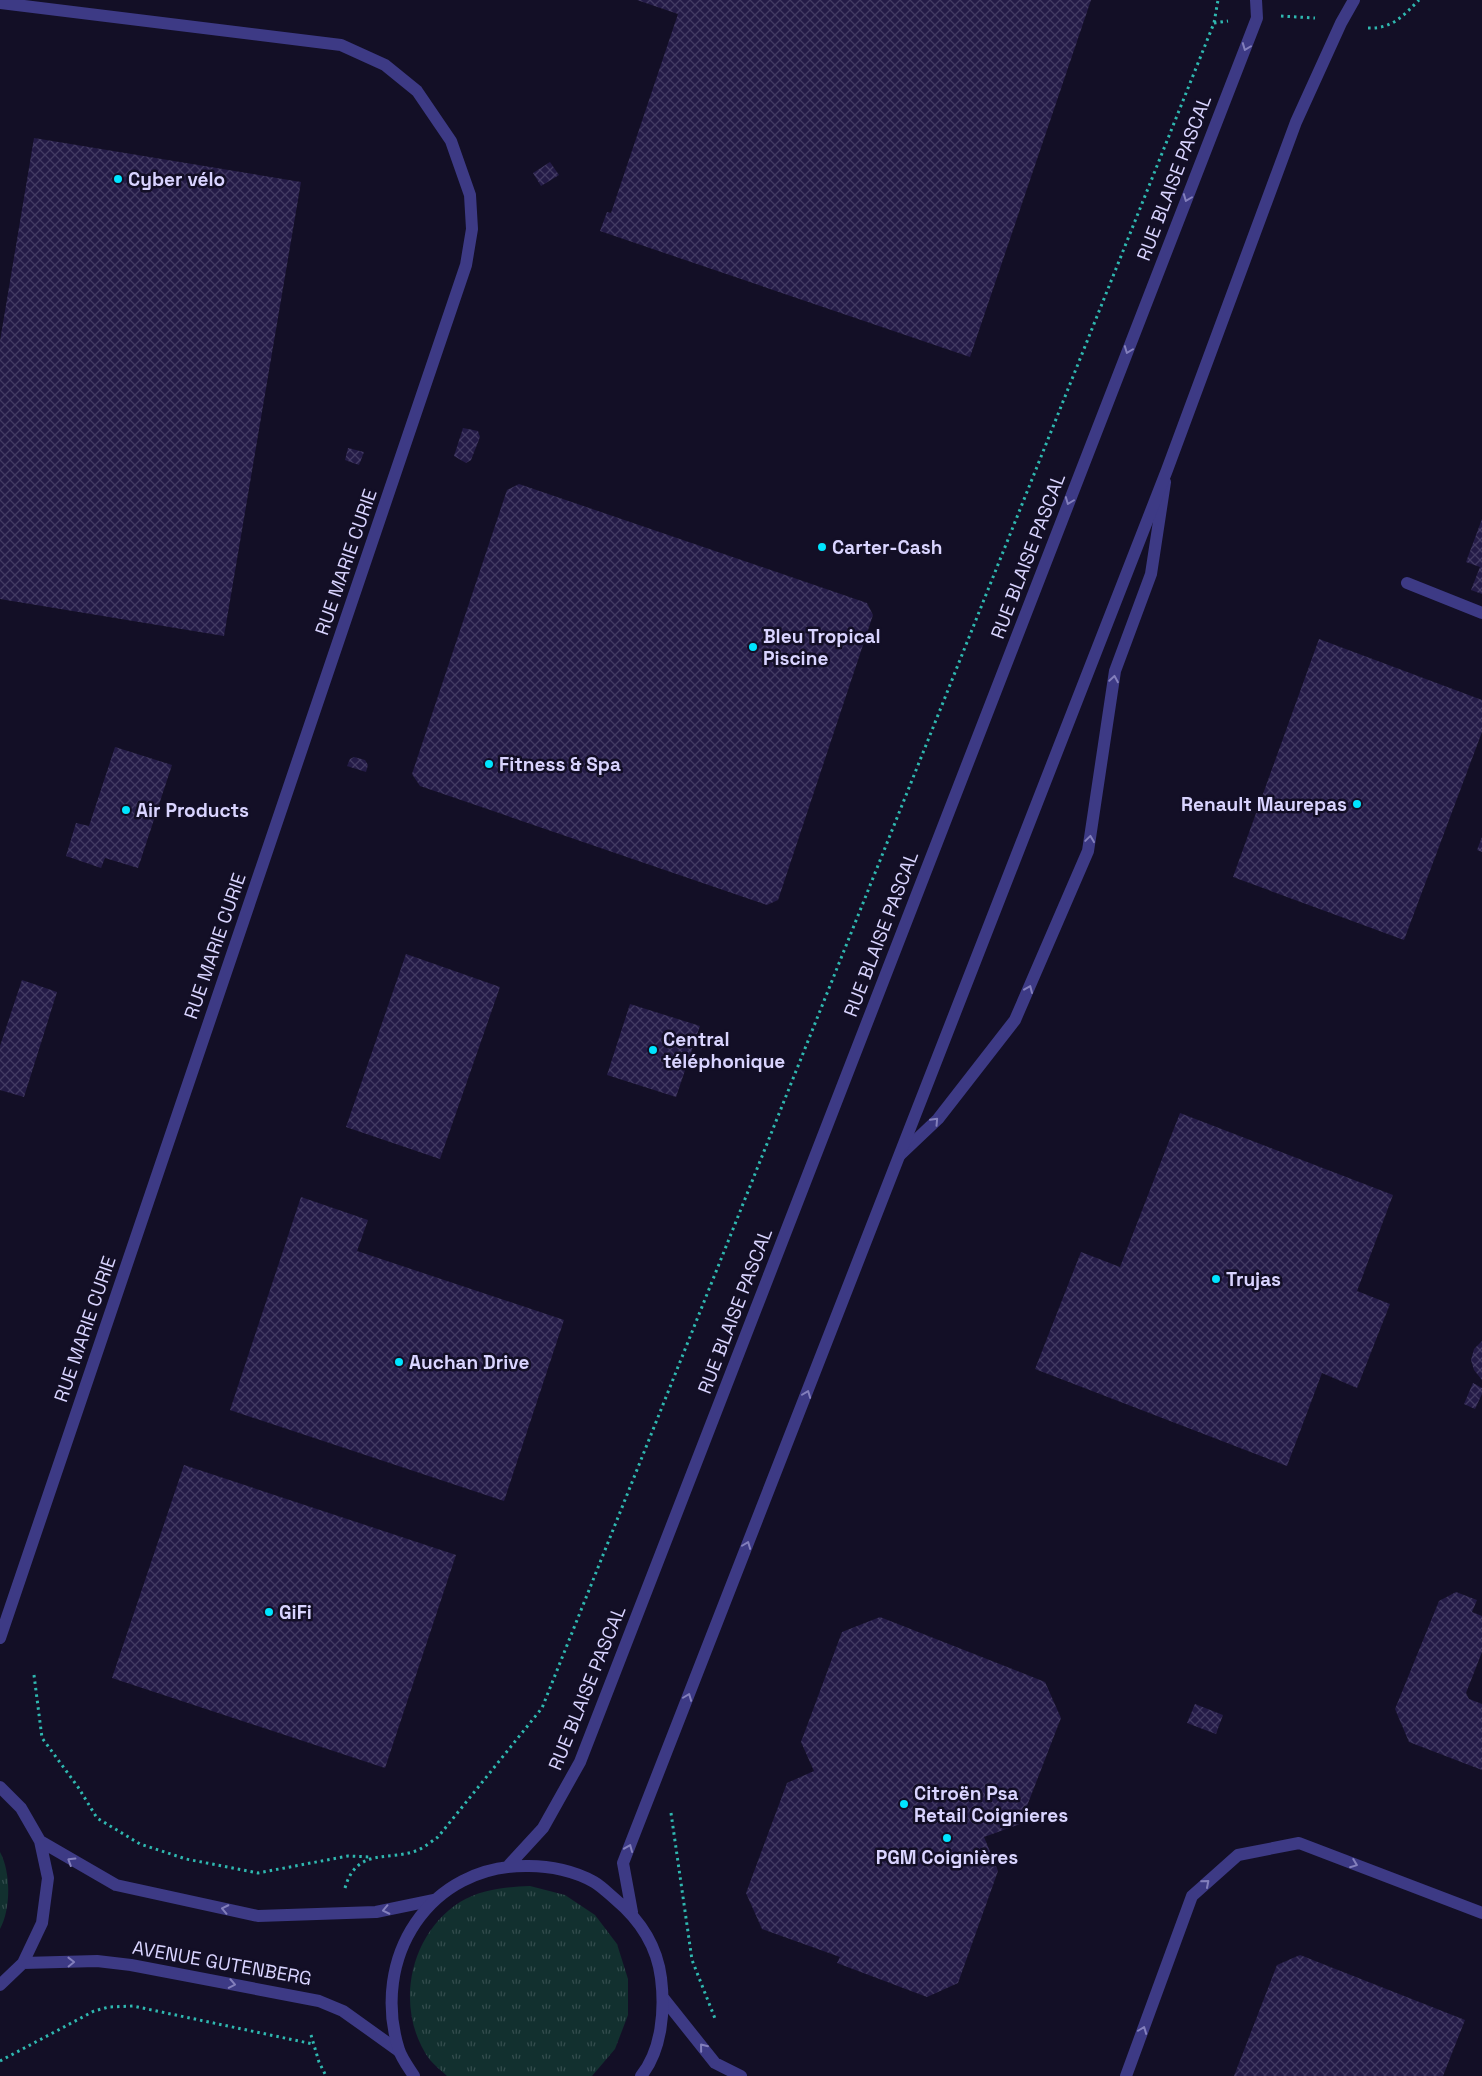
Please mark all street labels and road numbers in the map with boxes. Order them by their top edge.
street label: RUE BLAISE PASCAL [1131,92,1217,264]
street label: RUE BLAISE PASCAL [985,470,1071,642]
street label: RUE MARIE CURIE [309,486,383,638]
street label: RUE BLAISE PASCAL [838,848,924,1020]
street label: RUE MARIE CURIE [178,870,252,1022]
street label: RUE BLAISE PASCAL [692,1225,778,1397]
street label: RUE MARIE CURIE [48,1253,122,1405]
street label: RUE BLAISE PASCAL [543,1602,631,1774]
street label: AVENUE GUTENBERG [130,1935,314,1991]

